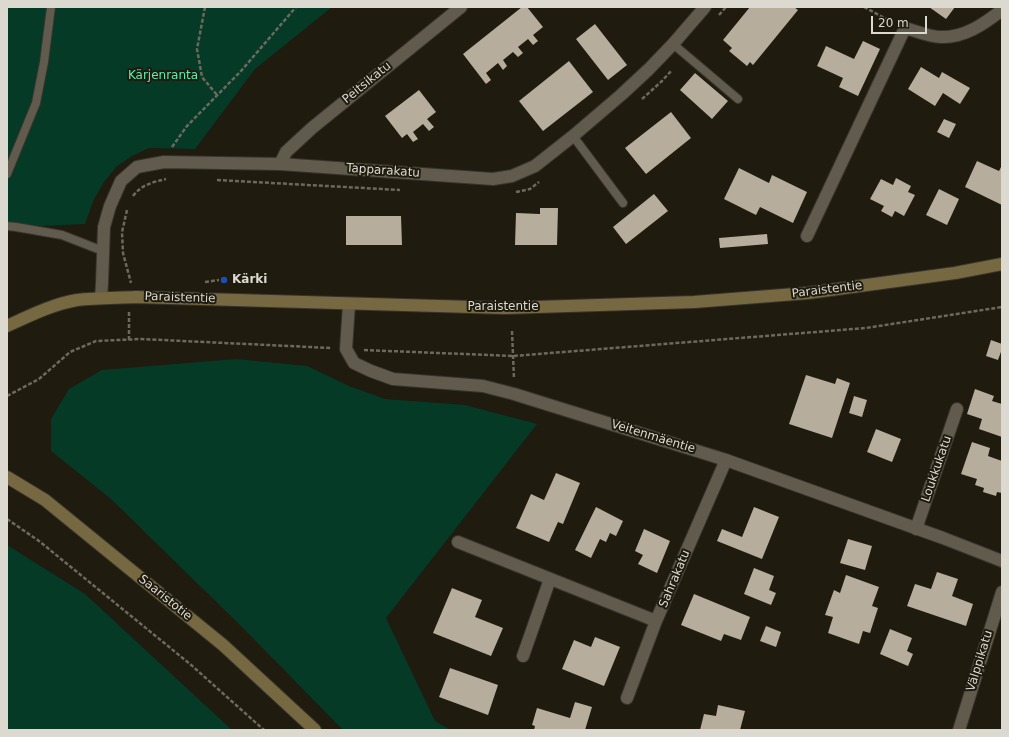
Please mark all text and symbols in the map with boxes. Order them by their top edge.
scale bar [873,8,929,34]
text: 20 m [878,16,909,30]
street label: Peitsikatu [340,59,394,107]
park label: Kärjenranta [128,69,198,83]
street label: Tapparakatu [346,161,420,181]
place label: Kärki [232,273,267,287]
marker: Kärki [219,275,229,285]
street label: Paraistentie [791,279,863,301]
street label: Paraistentie [144,290,216,306]
street label: Paraistentie [467,300,539,314]
street label: Veitenmäentie [609,417,697,457]
street label: Loukkukatu [919,434,955,504]
street label: Sahrakatu [656,548,694,610]
street label: Saaristotie [135,572,195,624]
street label: Välppikatu [964,629,996,693]

